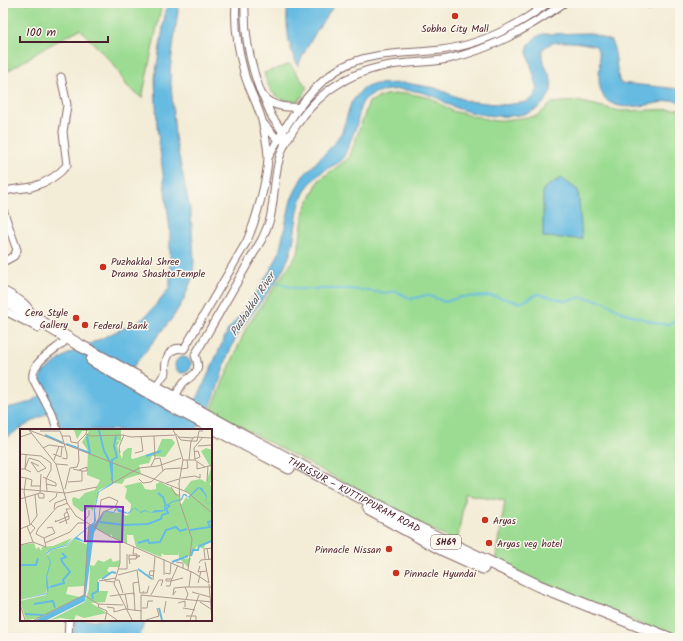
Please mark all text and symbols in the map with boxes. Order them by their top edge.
marker: Sobha City Mall [450,11,460,21]
scale bar [20,18,108,44]
place label: Sobha City Mall [421,21,489,37]
text: 100 m [26,23,57,42]
place label: Puzhakkal Shree Drama ShashtaTemple [111,254,206,282]
marker: Puzhakkal Shree Drama ShashtaTemple [98,262,108,272]
water label: Puzhakkal River [226,267,281,340]
place label: Cera Style Gallery [25,305,68,333]
marker: Cera Style Gallery [71,313,81,323]
place label: Federal Bank [93,318,148,334]
marker: Federal Bank [80,320,90,330]
inset map [20,429,212,621]
street label: THRISSUR – KUTTIPPURAM ROAD [285,453,424,537]
place label: Aryas [493,513,517,529]
marker: Aryas [480,515,490,525]
road number: SH69 [431,535,461,549]
place label: Aryas veg hotel [497,536,563,552]
marker: Aryas veg hotel [484,538,494,548]
place label: Pinnacle Nissan [315,542,381,558]
marker: Pinnacle Nissan [384,544,394,554]
place label: Pinnacle Hyundai [404,566,477,582]
marker: Pinnacle Hyundai [391,568,401,578]

